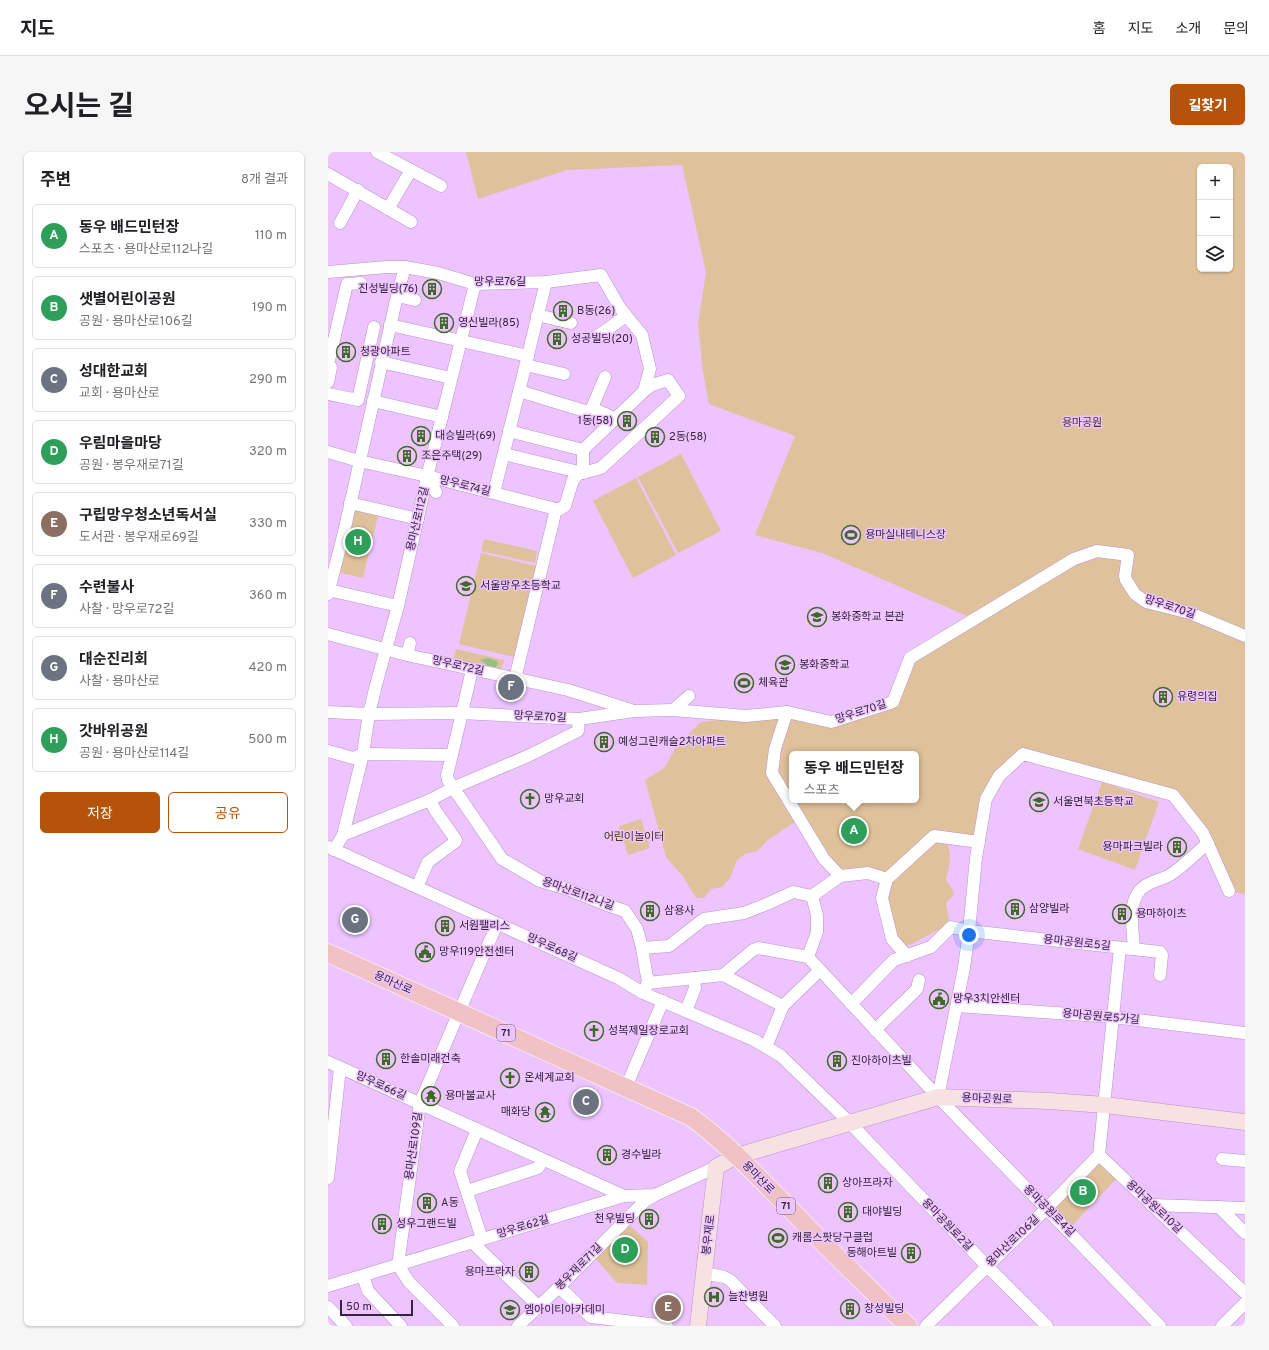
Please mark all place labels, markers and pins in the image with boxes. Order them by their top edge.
building icon: 진성빌딩(76) [421,278,443,300]
place label: 진성빌딩(76) [358,282,418,296]
building icon: B동(26) [552,300,574,322]
place label: B동(26) [577,304,615,318]
building icon: 영신빌라(85) [433,312,455,334]
place label: 영신빌라(85) [458,316,520,330]
building icon: 성공빌딩(20) [546,328,568,350]
place label: 성공빌딩(20) [571,332,633,346]
building icon: 청광아파트 [335,341,357,363]
place label: 청광아파트 [360,345,411,359]
building icon: 1동(58) [616,410,638,432]
place label: 1동(58) [578,414,613,428]
building icon: 대승빌라(69) [410,425,432,447]
building icon: 2동(58) [644,426,666,448]
place label: 대승빌라(69) [435,429,496,443]
place label: 2동(58) [669,430,707,444]
building icon: 조은주택(29) [396,445,418,467]
place label: 조은주택(29) [421,449,482,463]
sports icon: 용마실내테니스장 [840,524,862,546]
pin: H [345,527,371,557]
place label: 용마실내테니스장 [865,528,946,542]
school or university icon: 서울망우초등학교 [455,575,477,597]
place label: 서울망우초등학교 [480,579,561,593]
school or university icon: 봉화중학교 본관 [806,606,828,628]
place label: 봉화중학교 본관 [831,610,904,624]
school or university icon: 봉화중학교 [774,654,796,676]
place label: 봉화중학교 [799,658,850,672]
pin: F [498,672,524,702]
sports icon: 체육관 [733,672,755,694]
place label: 체육관 [758,676,788,690]
building icon: 유령의집 [1152,686,1174,708]
place label: 유령의집 [1177,690,1217,704]
building icon: 예성그린캐슬2차아파트 [593,731,615,753]
place label: 예성그린캐슬2차아파트 [618,735,726,749]
church icon: 망우교회 [519,788,541,810]
school or university icon: 서울면북초등학교 [1028,791,1050,813]
place label: 망우교회 [544,792,584,806]
place label: 서울면북초등학교 [1053,795,1134,809]
pin: A [841,816,867,846]
building icon: 용마파크빌라 [1166,836,1188,858]
place label: 용마파크빌라 [1102,840,1163,854]
building icon: 삼양빌라 [1004,898,1026,920]
building icon: 삼용사 [639,900,661,922]
place label: 삼양빌라 [1029,902,1069,916]
building icon: 용마하이츠 [1111,903,1133,925]
place label: 삼용사 [664,904,694,918]
pin: G [342,905,368,935]
place label: 용마하이츠 [1136,907,1187,921]
building icon: 서원팰리스 [434,915,456,937]
place label: 서원팰리스 [459,919,510,933]
public building icon: 망우119안전센터 [414,941,436,963]
place label: 망우119안전센터 [439,945,515,959]
public building icon: 망우3치안센터 [928,988,950,1010]
place label: 망우3치안센터 [953,992,1020,1006]
church icon: 성복제일장로교회 [583,1020,605,1042]
place label: 성복제일장로교회 [608,1024,689,1038]
building icon: 한솔미래건축 [375,1048,397,1070]
building icon: 진아하이츠빌 [826,1050,848,1072]
place label: 한솔미래건축 [400,1052,461,1066]
place label: 진아하이츠빌 [851,1054,912,1068]
church icon: 온세계교회 [499,1067,521,1089]
place label: 온세계교회 [524,1071,575,1085]
temple icon: 용마불교사 [420,1085,442,1107]
pin: C [573,1087,599,1117]
place label: 용마불교사 [445,1089,496,1103]
temple icon: 매화당 [534,1101,556,1123]
place label: 매화당 [501,1105,531,1119]
building icon: 경수빌라 [596,1144,618,1166]
place label: 경수빌라 [621,1148,661,1162]
building icon: 상아프라자 [817,1172,839,1194]
place label: 상아프라자 [842,1176,893,1190]
pin: B [1070,1177,1096,1207]
building icon: A동 [416,1192,438,1214]
place label: A동 [441,1196,459,1210]
building icon: 대야빌딩 [837,1201,859,1223]
place label: 대야빌딩 [862,1205,902,1219]
building icon: 천우빌딩 [638,1208,660,1230]
place label: 천우빌딩 [595,1212,635,1226]
building icon: 성우그랜드빌 [371,1213,393,1235]
place label: 성우그랜드빌 [396,1217,457,1231]
sports icon: 캐롬스팟당구클럽 [767,1227,789,1249]
place label: 캐롬스팟당구클럽 [792,1231,873,1245]
pin: D [612,1235,638,1265]
building icon: 동해아트빌 [900,1242,922,1264]
place label: 동해아트빌 [846,1246,897,1260]
building icon: 용마프라자 [518,1261,540,1283]
place label: 용마프라자 [464,1265,515,1279]
hospital icon: 늘찬병원 [703,1286,725,1308]
place label: 늘찬병원 [728,1290,768,1304]
pin: E [655,1293,681,1323]
building icon: 창성빌딩 [839,1298,861,1320]
school or university icon: 엠아이티아카데미 [499,1299,521,1321]
place label: 창성빌딩 [864,1302,904,1316]
place label: 엠아이티아카데미 [524,1303,605,1317]

